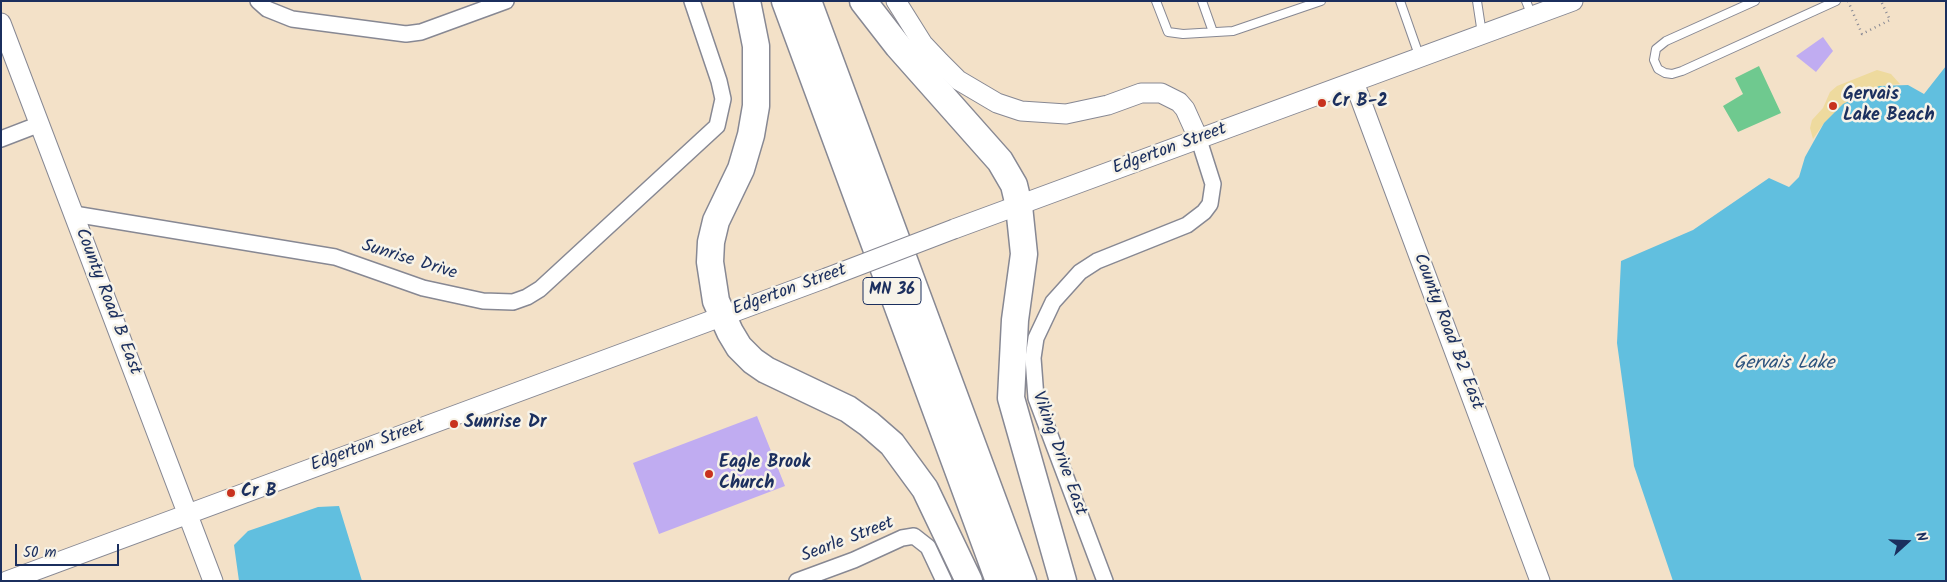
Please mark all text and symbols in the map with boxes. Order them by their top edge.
place label: Gervais Lake Beach [1843,85,1935,128]
place label: Cr B-2 [1332,92,1388,114]
marker: Cr B-2 [1316,97,1328,109]
marker: Gervais Lake Beach [1827,100,1839,112]
street label: Edgerton Street [1110,119,1230,181]
street label: County Road B East [69,226,145,378]
street label: Sunrise Drive [359,236,459,286]
street label: County Road B2 East [1407,251,1487,413]
street label: Edgerton Street [730,260,850,322]
road number: MN 36 [863,278,921,304]
water label: Gervais Lake [1734,354,1834,376]
street label: Viking Drive East [1026,389,1090,519]
place label: Sunrise Dr [464,413,546,435]
street label: Edgerton Street [308,416,428,478]
marker: Sunrise Dr [448,418,460,430]
place label: Eagle Brook Church [719,453,810,496]
marker: Eagle Brook Church [703,468,715,480]
place label: Cr B [241,482,277,504]
marker: Cr B [225,487,237,499]
street label: Searle Street [799,513,897,569]
north arrow [1882,517,1932,567]
text: N [1909,529,1933,545]
scale bar [18,534,121,566]
text: 50 m [23,541,57,565]

